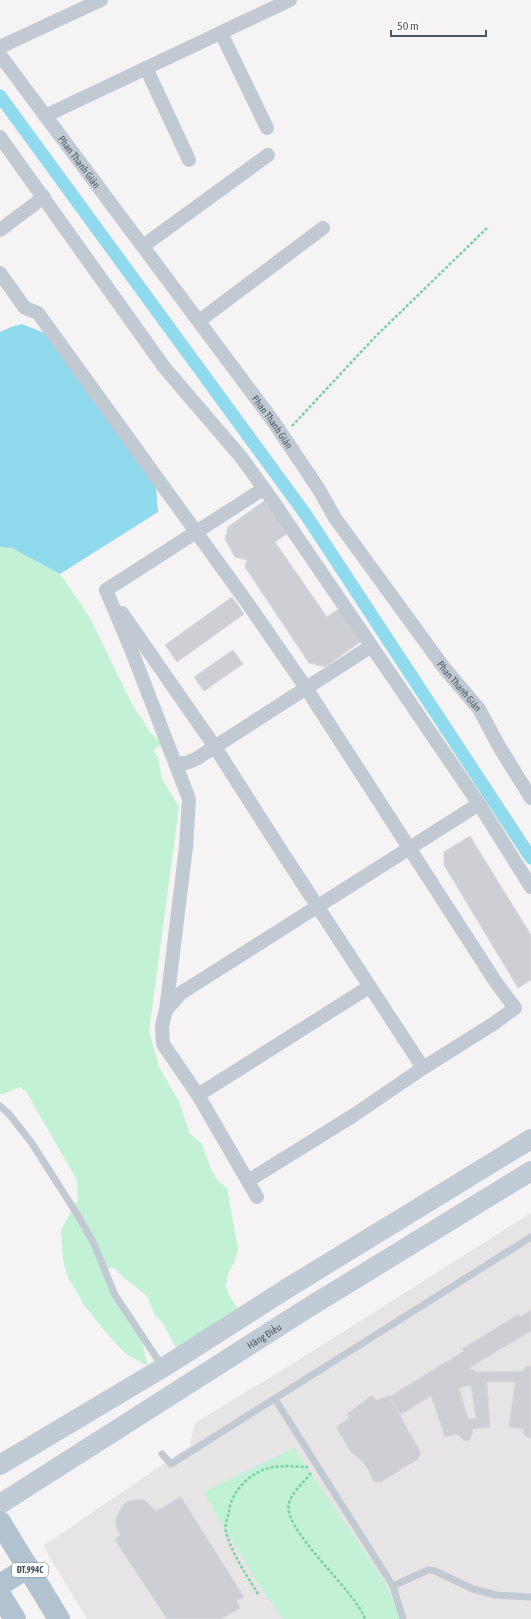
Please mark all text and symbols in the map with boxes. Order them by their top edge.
scale bar [391,12,486,38]
text: 50 m [397,19,419,33]
street label: Phan Thanh Giản [56,134,102,190]
street label: Phan Thanh Giản [250,393,295,451]
street label: Phan Thanh Giản [435,659,484,714]
street label: Hàng Điều [245,1321,283,1351]
road number: ĐT.994C [12,1563,48,1577]

